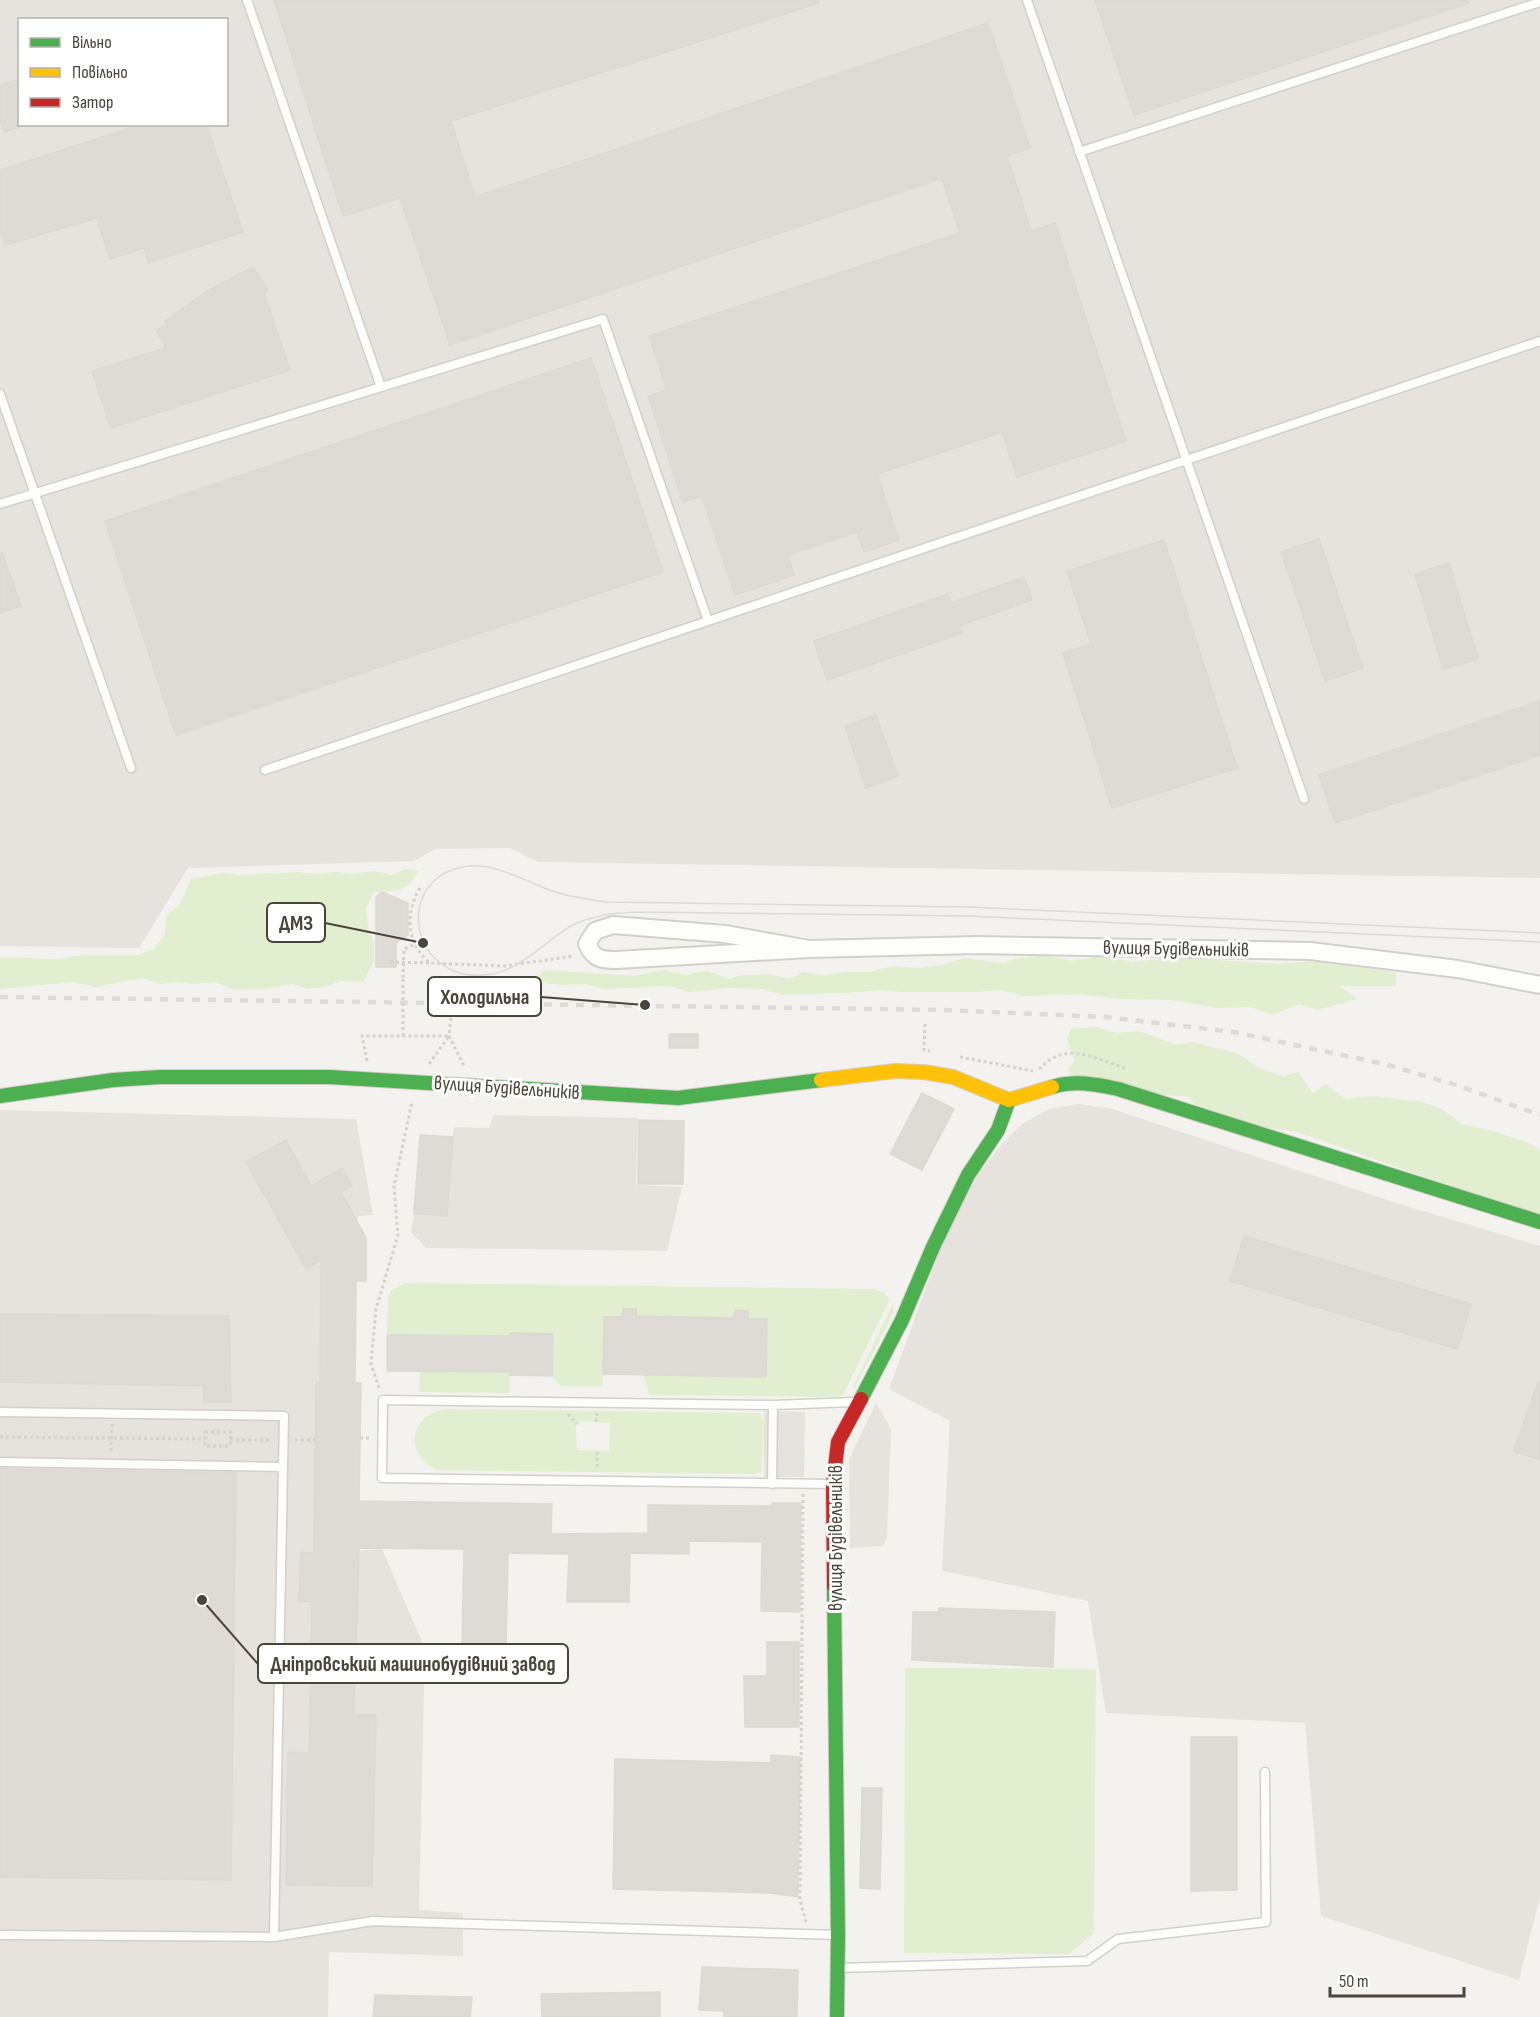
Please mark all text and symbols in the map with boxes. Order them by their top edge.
legend [18,18,228,126]
text: Вільно [72,32,112,53]
text: Повільно [72,62,128,83]
text: Затор [72,92,113,113]
callout: ДМЗ [267,903,325,942]
text: ДМЗ [279,911,313,936]
street label: вулиця Будівельників [1103,936,1249,962]
callout: Холодильна [428,977,541,1016]
text: Холодильна [440,985,529,1010]
street label: вулиця Будівельників [433,1071,581,1105]
street label: вулиця Будівельників [824,1465,848,1611]
callout: Дніпровський машинобудівний завод [258,1644,568,1683]
text: Дніпровський машинобудівний завод [270,1652,556,1677]
scale bar [1330,1960,1464,1998]
text: 50 m [1339,1971,1369,1992]

